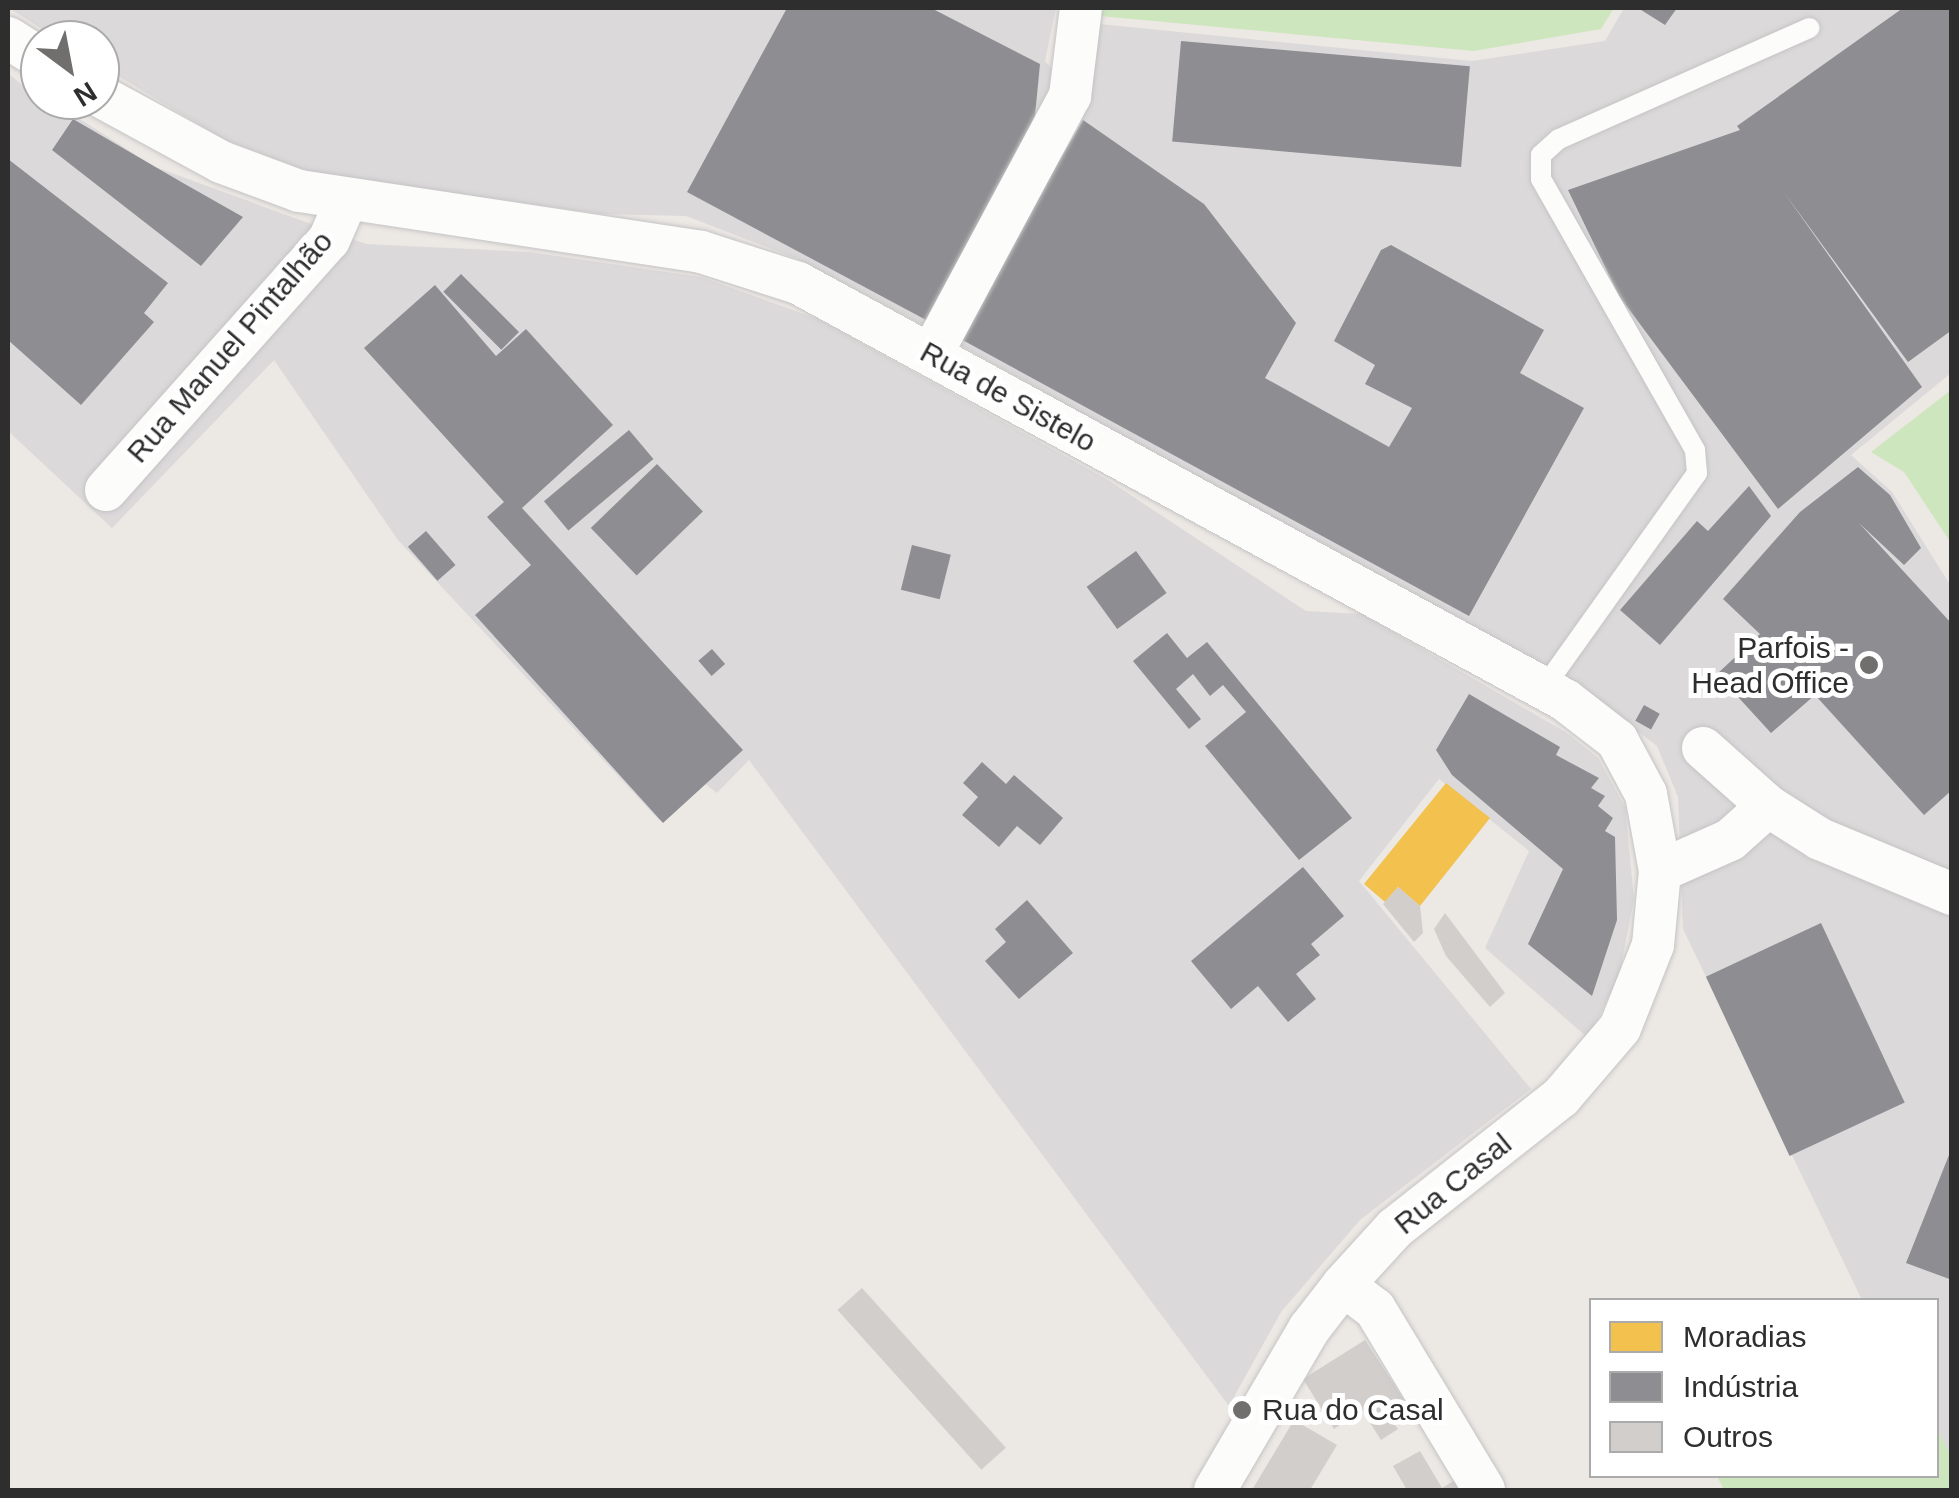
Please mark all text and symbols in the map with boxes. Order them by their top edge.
north arrow [20,20,120,120]
text: N [68,76,102,113]
street label: Rua Manuel Pintalhão [120,224,340,470]
street label: Rua de Sistelo [914,334,1102,460]
place label: Parfois - Head Office [1691,630,1849,700]
marker: Parfois - Head Office [1858,654,1880,676]
street label: Rua Casal [1387,1126,1519,1242]
legend [1589,1298,1939,1478]
text: Moradias [1683,1320,1806,1353]
text: Indústria [1683,1370,1798,1403]
place label: Rua do Casal [1262,1392,1444,1428]
marker: Rua do Casal [1231,1399,1253,1421]
text: Outros [1683,1420,1773,1453]

